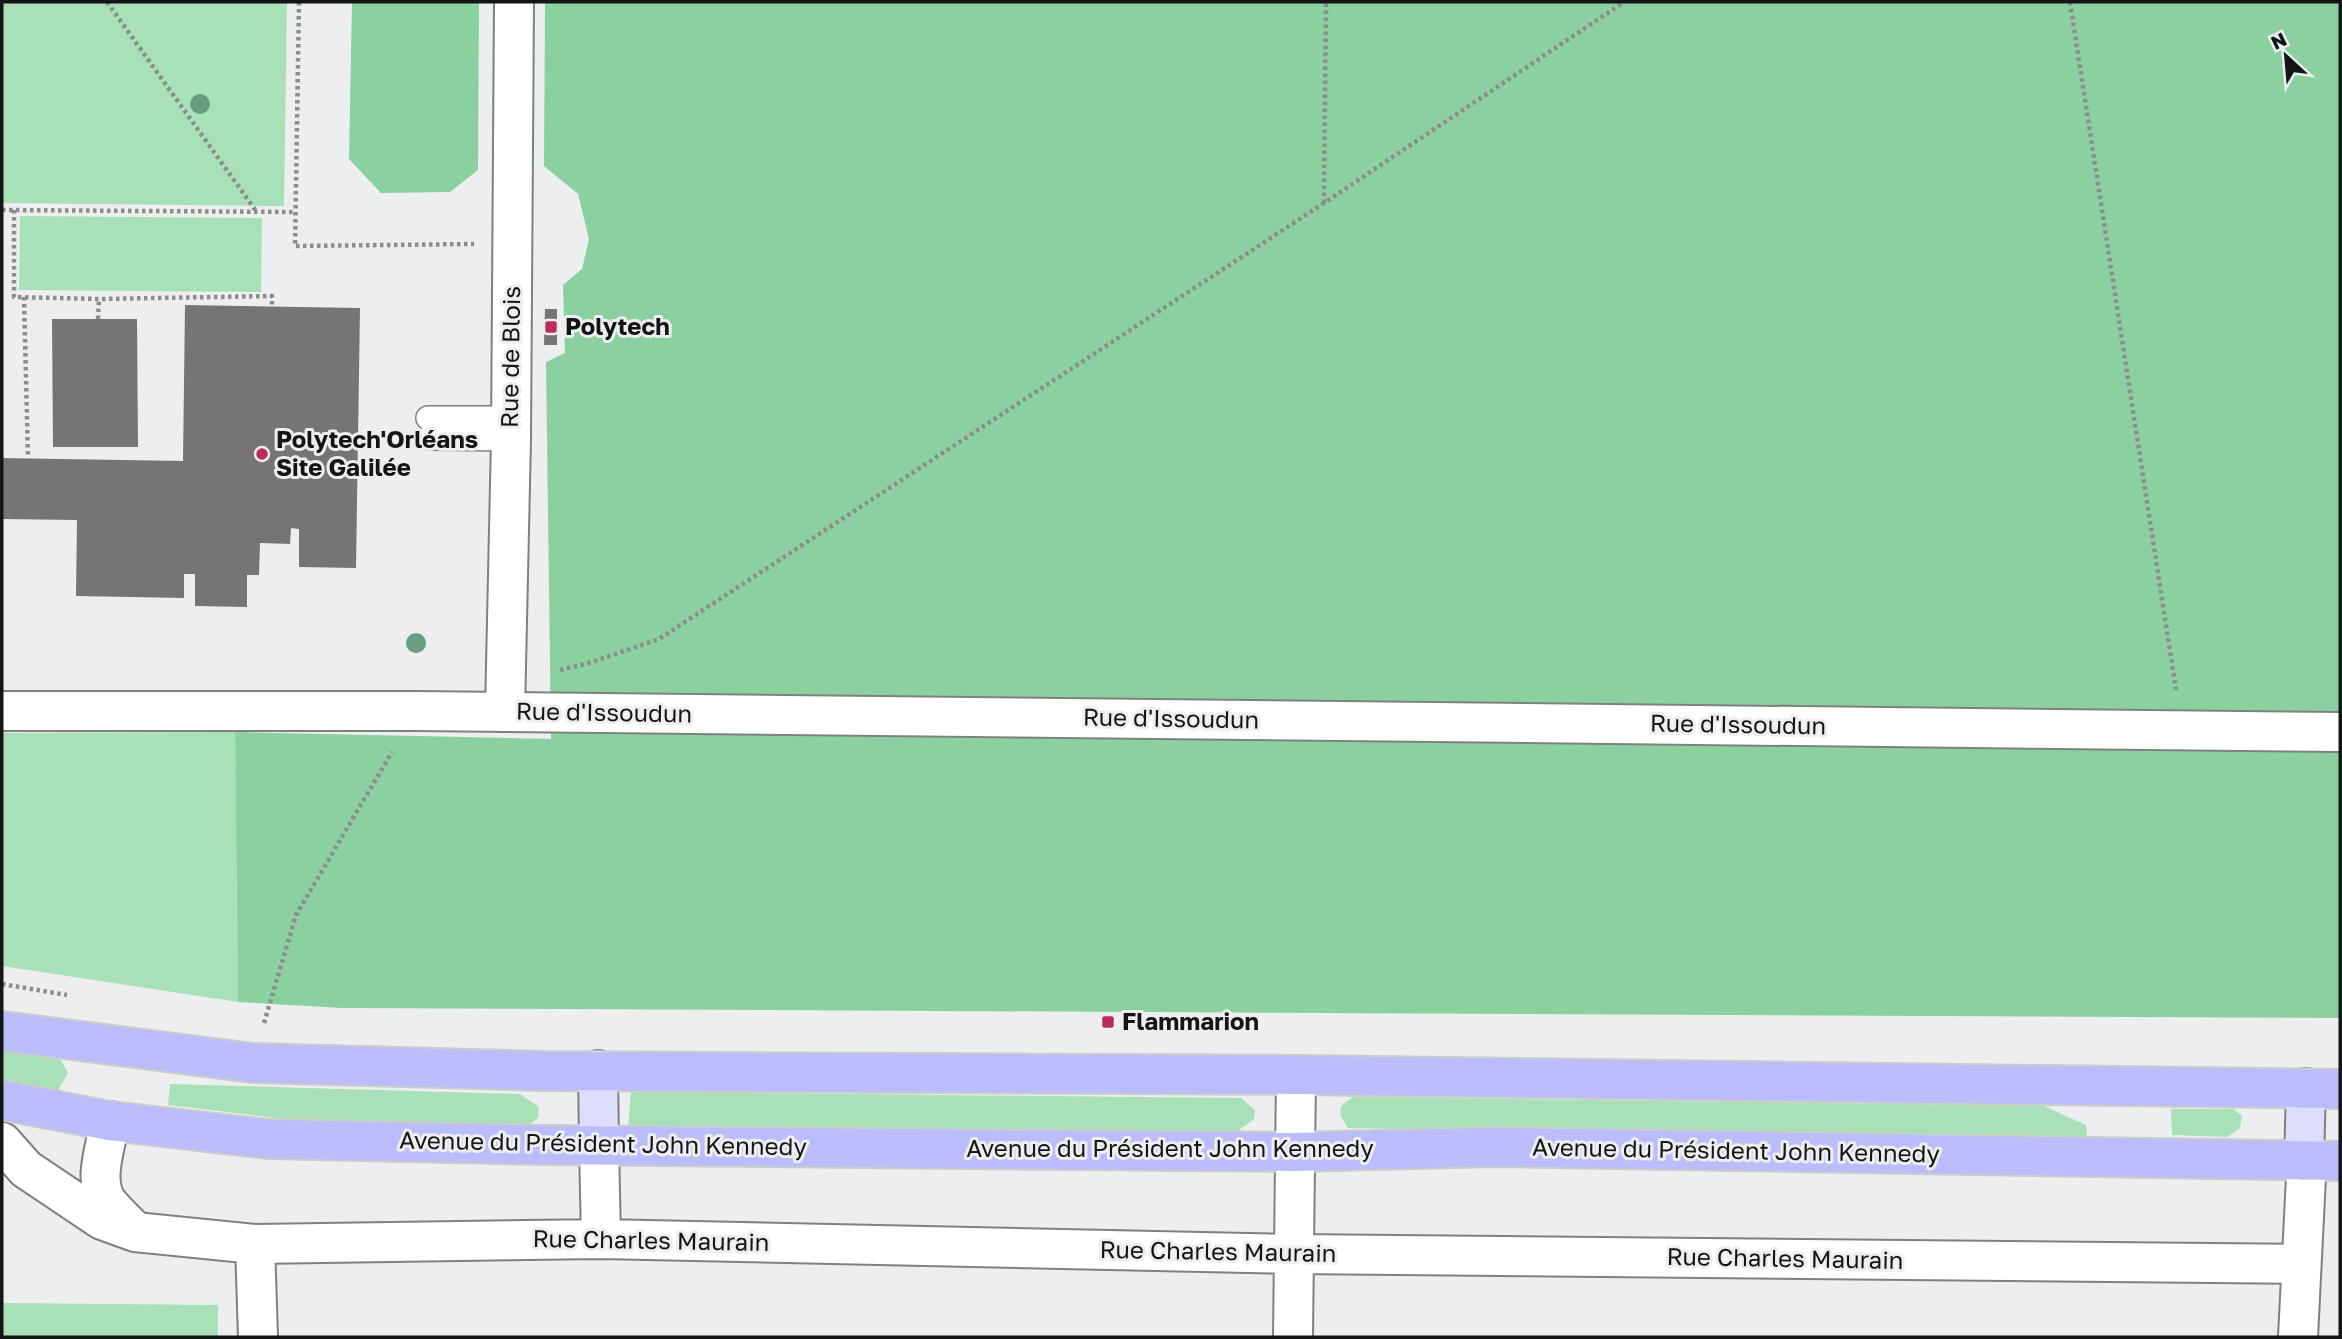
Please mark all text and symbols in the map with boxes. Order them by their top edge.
north arrow [2251,21,2321,91]
text: N [2267,27,2290,54]
street label: Rue de Blois [494,286,525,428]
place label: Polytech [565,311,670,340]
marker: Polytech [543,319,559,335]
place label: Polytech'Orléans Site Galilée [276,424,478,481]
marker: Polytech'Orléans Site Galilée [254,446,270,462]
street label: Rue d'Issoudun [516,695,692,728]
street label: Rue d'Issoudun [1083,701,1259,734]
street label: Rue d'Issoudun [1650,707,1826,740]
place label: Flammarion [1122,1006,1259,1035]
marker: Flammarion [1100,1014,1116,1030]
street label: Avenue du Président John Kennedy [399,1124,807,1161]
street label: Avenue du Président John Kennedy [1532,1131,1940,1168]
street label: Avenue du Président John Kennedy [966,1133,1374,1162]
street label: Rue Charles Maurain [532,1223,770,1256]
street label: Rue Charles Maurain [1099,1234,1337,1267]
street label: Rue Charles Maurain [1666,1241,1904,1274]

